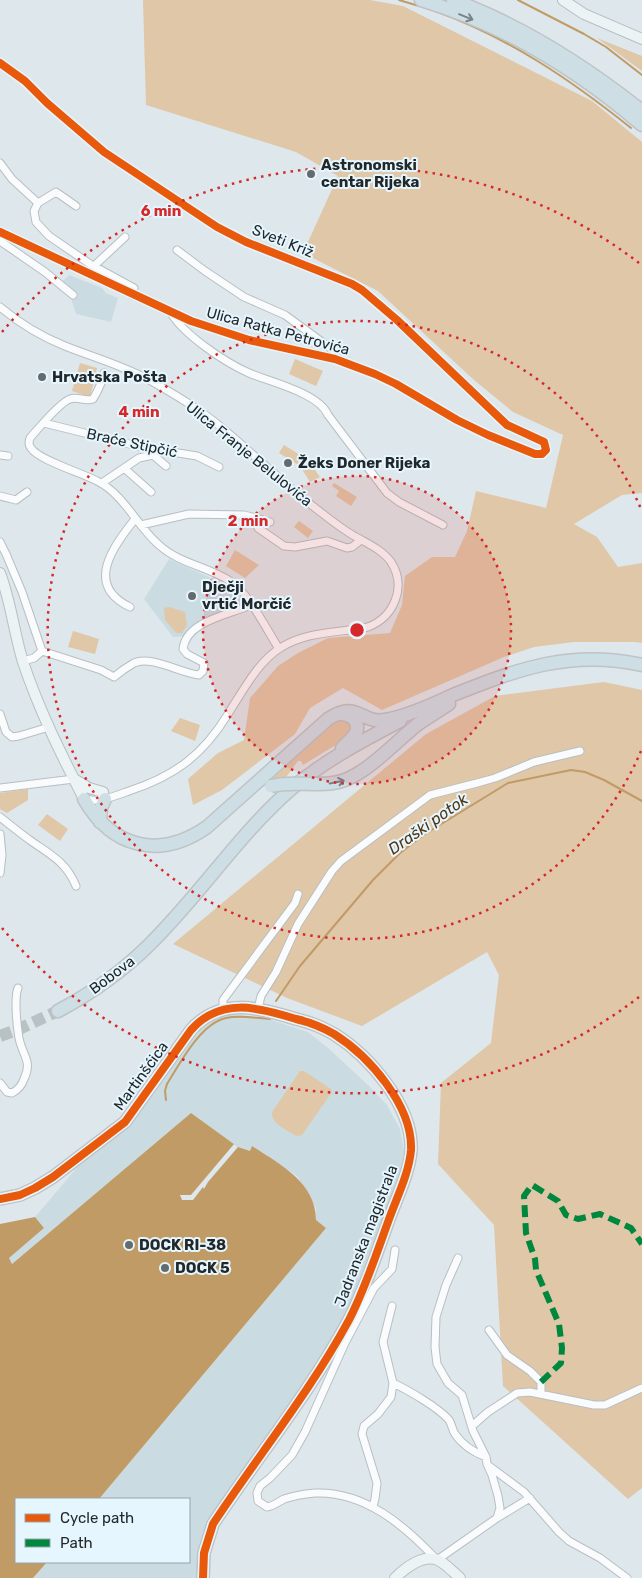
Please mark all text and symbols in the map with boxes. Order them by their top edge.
one-way arrow [459,13,474,22]
place label: Astronomski centar Rijeka [321,156,420,191]
marker: Astronomski centar Rijeka [305,168,317,180]
text: 6 min [141,202,181,220]
street label: Sveti Križ [250,221,317,262]
street label: Ulica Ratka Petrovića [204,303,352,359]
place label: Hrvatska Pošta [52,368,167,386]
marker: Hrvatska Pošta [36,371,48,383]
street label: Ulica Franje Belulovića [182,398,316,510]
text: 4 min [118,403,160,421]
street label: Braće Stipčić [85,425,179,461]
place label: Žeks Doner Rijeka [298,454,431,472]
marker: Žeks Doner Rijeka [282,457,294,469]
text: 2 min [228,512,268,530]
place label: Dječji vrtić Morčić [202,578,292,613]
marker: Dječji vrtić Morčić [186,590,198,602]
centre of rings [348,621,366,639]
one-way arrow [328,777,344,786]
water label: Draški potok [384,789,472,858]
street label: Bobova [86,952,138,998]
street label: Martinšćica [110,1038,172,1114]
street label: Jadranska magistrala [331,1163,401,1309]
place label: DOCK RI-38 [139,1236,226,1254]
marker: DOCK RI-38 [123,1239,135,1251]
place label: DOCK 5 [175,1259,230,1277]
marker: DOCK 5 [159,1262,171,1274]
legend [15,1498,190,1563]
text: Cycle path [60,1509,134,1527]
text: Path [60,1534,93,1552]

